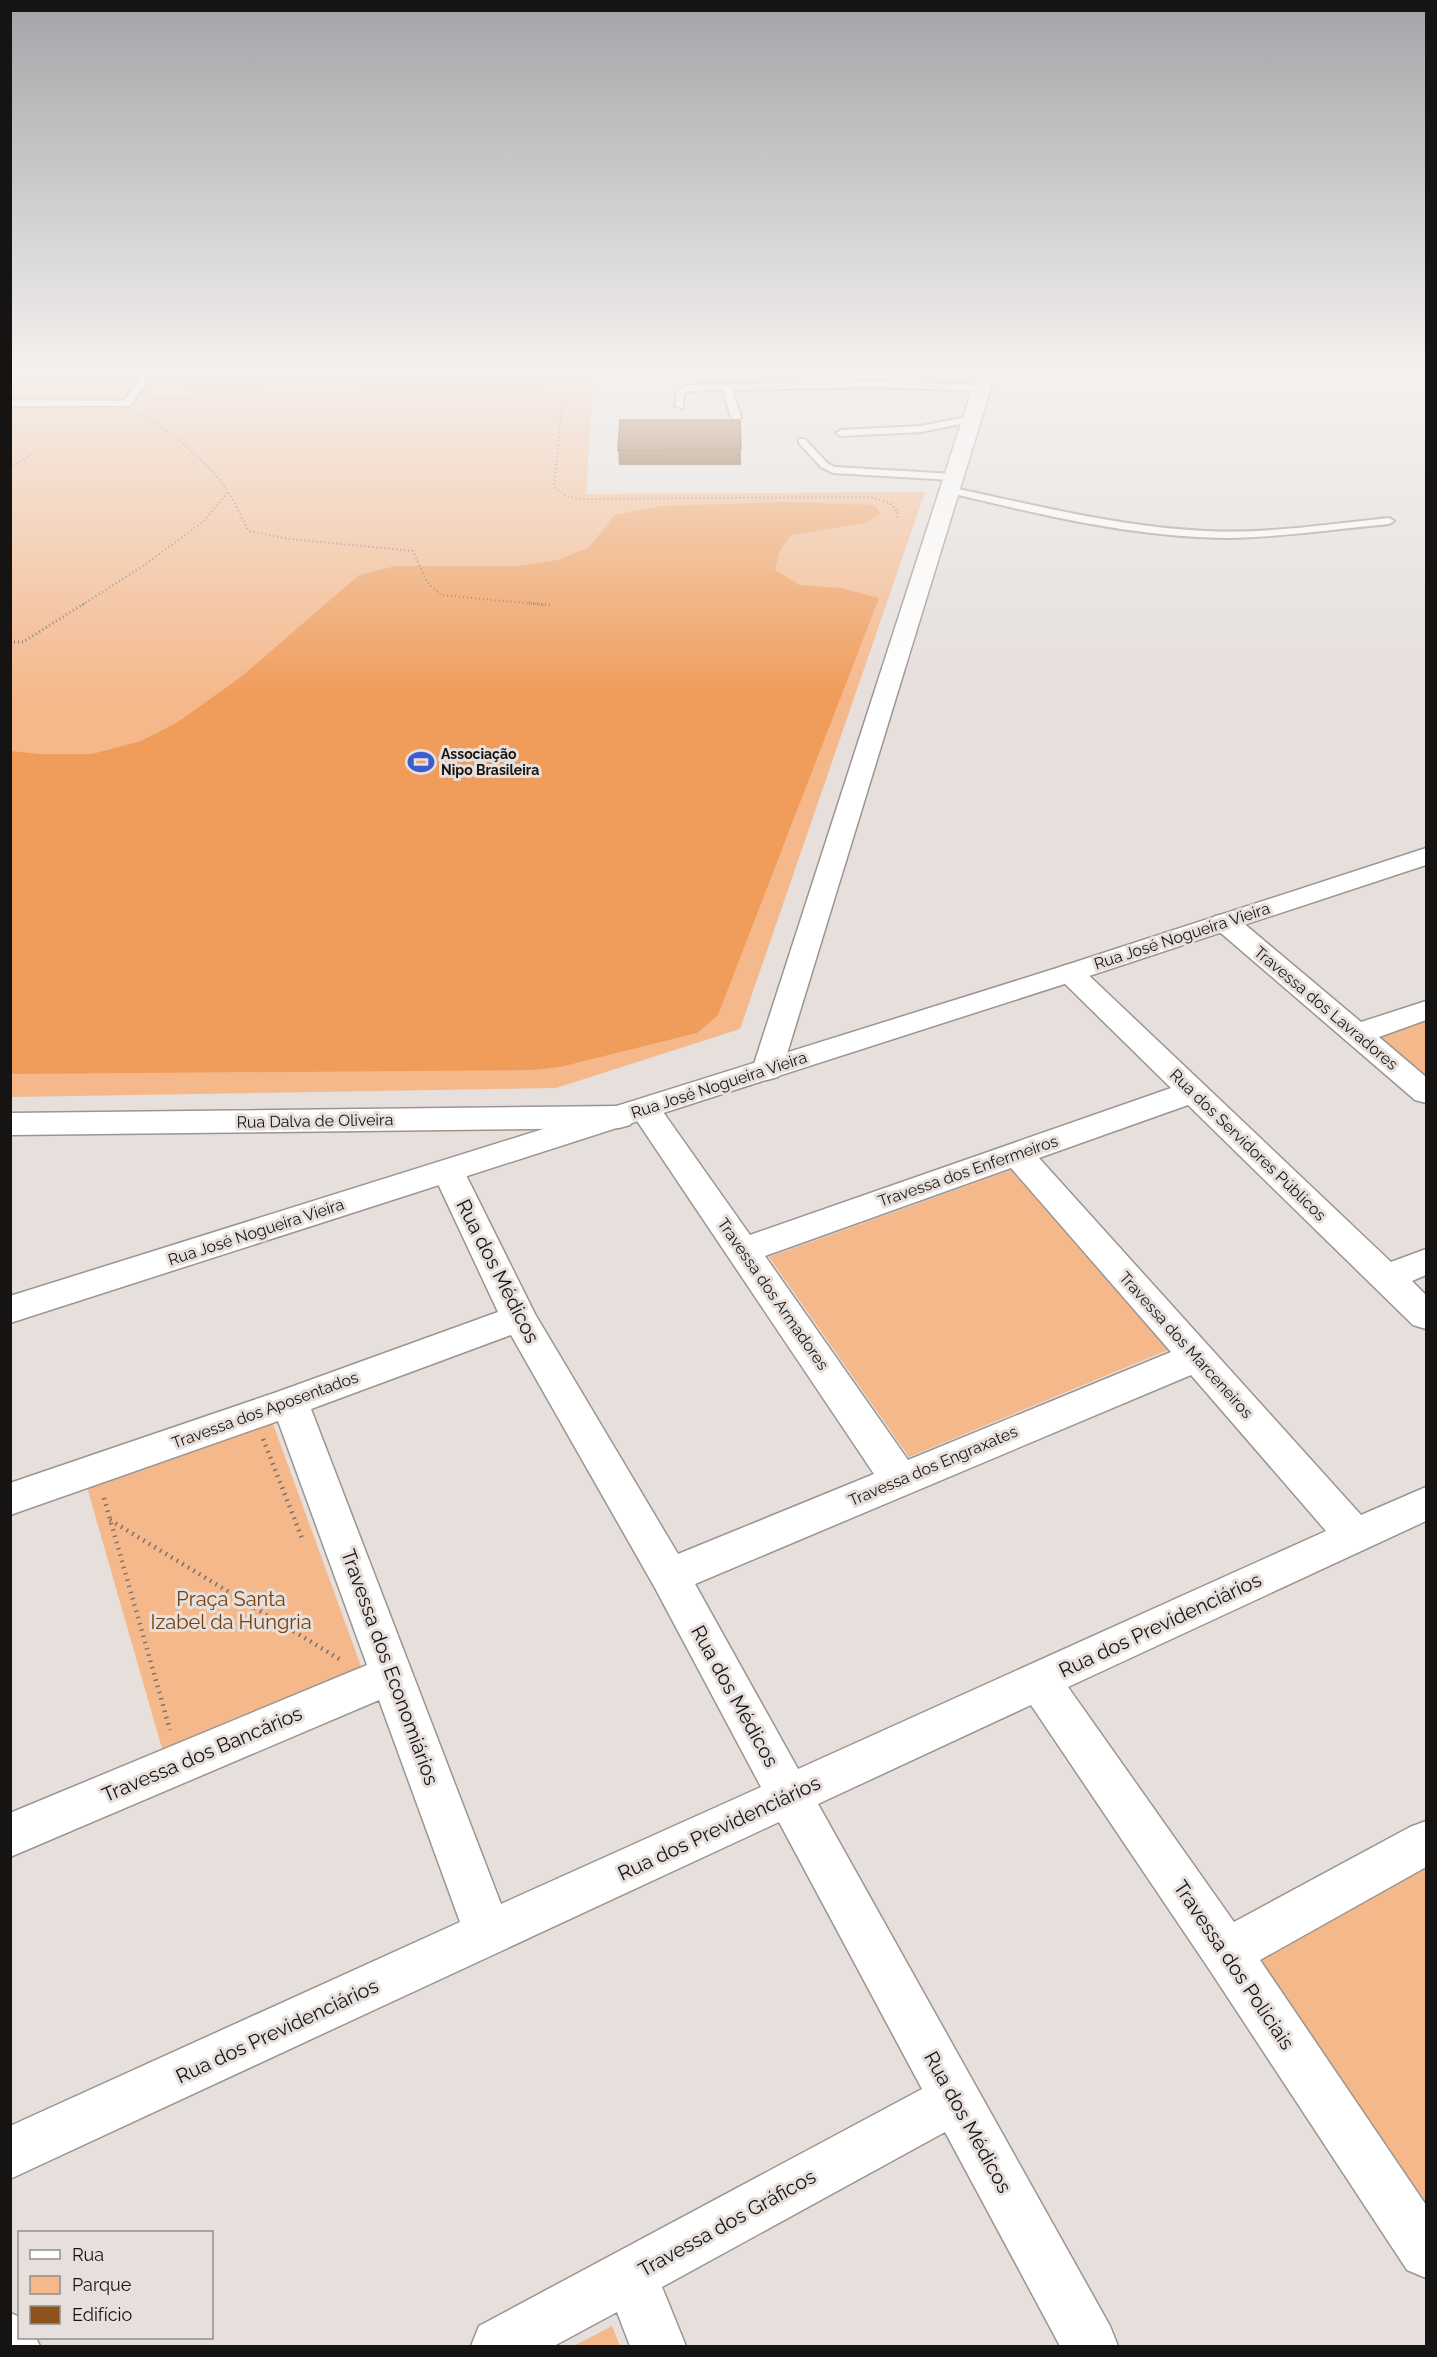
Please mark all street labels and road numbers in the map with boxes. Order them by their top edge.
street label: Rua José Nogueira Vieira [1092,899,1272,973]
street label: Travessa dos Lavradores [1250,942,1402,1074]
street label: Rua José Nogueira Vieira [629,1048,809,1122]
street label: Rua dos Servidores Públicos [1166,1065,1330,1225]
street label: Rua Dalva de Oliveira [237,1110,393,1132]
street label: Travessa dos Enfermeiros [876,1131,1061,1211]
street label: Rua José Nogueira Vieira [166,1195,346,1269]
street label: Rua dos Médicos [451,1195,545,1347]
street label: Travessa dos Armadores [713,1214,833,1374]
street label: Travessa dos Marceneiros [1115,1268,1257,1422]
street label: Travessa dos Aposentados [169,1367,361,1453]
street label: Travessa dos Engraxates [846,1422,1021,1510]
street label: Travessa dos Economiários [336,1546,444,1788]
street label: Rua dos Previdenciários [1055,1568,1265,1682]
street label: Rua dos Médicos [686,1621,784,1771]
street label: Travessa dos Bancários [98,1701,306,1807]
street label: Rua dos Previdenciários [614,1771,824,1885]
street label: Travessa dos Policiais [1169,1876,1299,2054]
street label: Rua dos Previdenciários [172,1974,382,2088]
street label: Rua dos Médicos [919,2047,1017,2197]
street label: Travessa dos Gráficos [634,2164,820,2282]

